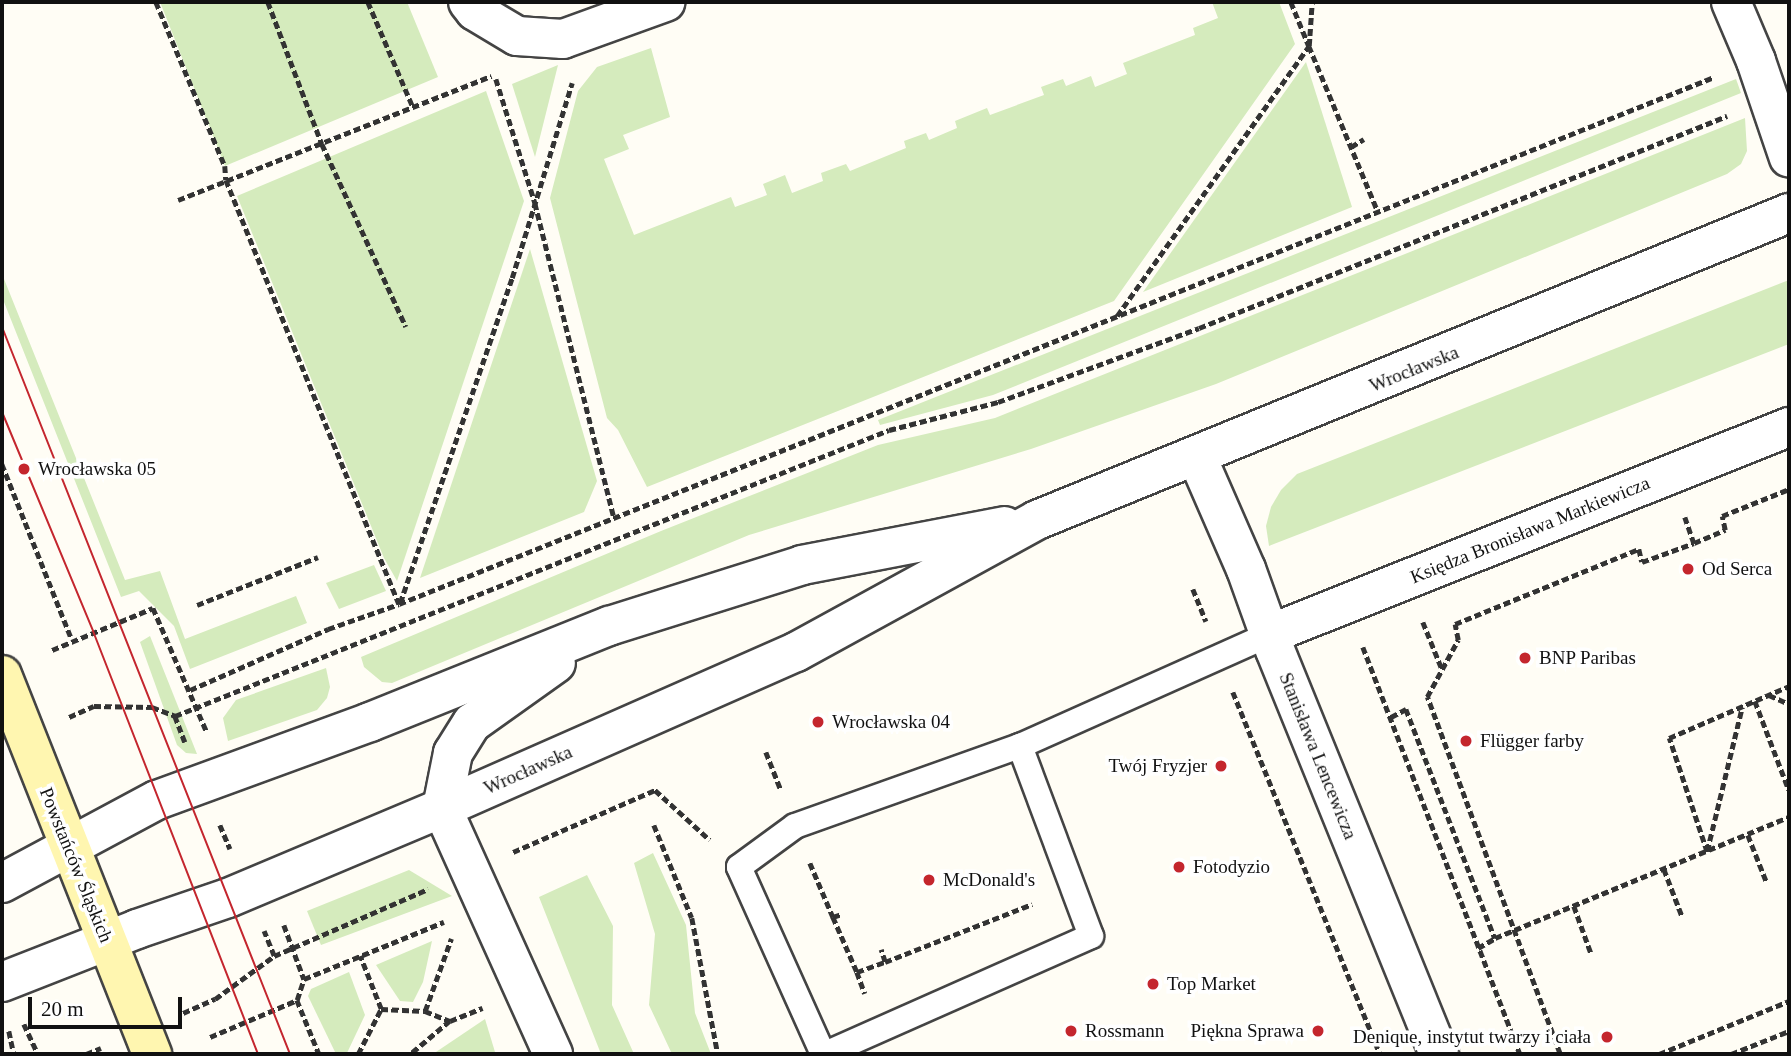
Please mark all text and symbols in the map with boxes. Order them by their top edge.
street label: Wrocławska [1366,341,1462,397]
place label: Wrocławska 05 [38,458,156,480]
marker: Wrocławska 05 [16,461,32,477]
street label: Księdza Bronisława Markiewicza [1407,471,1653,589]
place label: Od Serca [1702,558,1772,580]
marker: Od Serca [1680,561,1696,577]
place label: BNP Paribas [1539,647,1637,669]
marker: BNP Paribas [1517,650,1533,666]
street label: Stanisława Lencewicza [1274,669,1362,843]
place label: Wrocławska 04 [832,711,950,733]
marker: Wrocławska 04 [810,714,826,730]
place label: Flügger farby [1480,730,1584,752]
marker: Flügger farby [1458,733,1474,749]
street label: Wrocławska [480,740,576,800]
place label: Twój Fryzjer [1109,755,1207,777]
marker: Twój Fryzjer [1213,758,1229,774]
street label: Powstańców Śląskich [34,784,118,946]
place label: Fotodyzio [1193,856,1270,878]
marker: Fotodyzio [1171,859,1187,875]
place label: McDonald's [943,869,1035,891]
marker: McDonald's [921,872,937,888]
place label: Top Market [1167,973,1256,995]
marker: Top Market [1145,976,1161,992]
scale bar [32,982,186,1026]
text: 20 m [41,997,84,1021]
place label: Rossmann [1085,1020,1164,1042]
place label: Piękna Sprawa [1191,1020,1304,1042]
marker: Rossmann [1063,1023,1079,1039]
marker: Piękna Sprawa [1310,1023,1326,1039]
place label: Denique, instytut twarzy i ciała [1353,1026,1591,1048]
marker: Denique, instytut twarzy i ciała [1597,1027,1617,1047]

